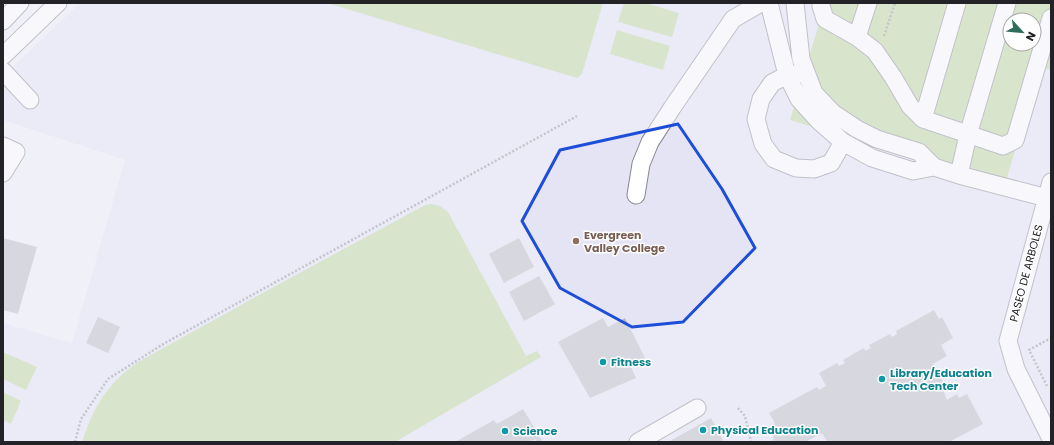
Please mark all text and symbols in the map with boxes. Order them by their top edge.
north arrow [1002,12,1042,52]
text: N [1022,29,1040,44]
street label: PASEO DE ARBOLES [1005,223,1047,323]
place label: Evergreen Valley College [584,227,665,256]
marker: Evergreen Valley College [571,236,581,246]
place label: Fitness [611,354,651,370]
marker: Fitness [598,357,608,367]
place label: Library/Education Tech Center [890,365,992,394]
marker: Library/Education Tech Center [877,374,887,384]
place label: Physical Education [711,422,818,438]
place label: Science [513,423,558,439]
marker: Physical Education [698,425,708,435]
marker: Science [500,426,510,436]

